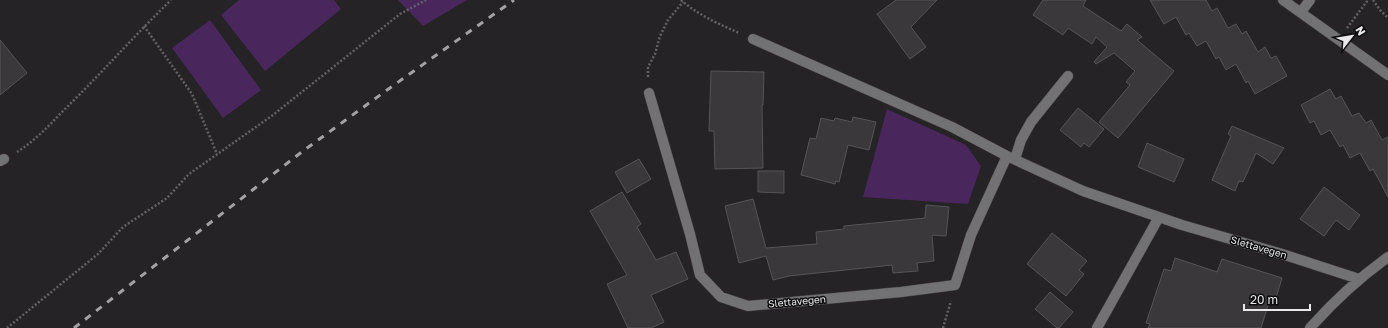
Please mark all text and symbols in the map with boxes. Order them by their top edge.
north arrow [1332,16,1372,56]
text: N [1353,24,1369,38]
street label: Slettavegen [1229,233,1289,261]
scale bar [1244,286,1310,312]
street label: Slettavegen [768,292,826,310]
text: 20 m [1250,292,1278,307]

